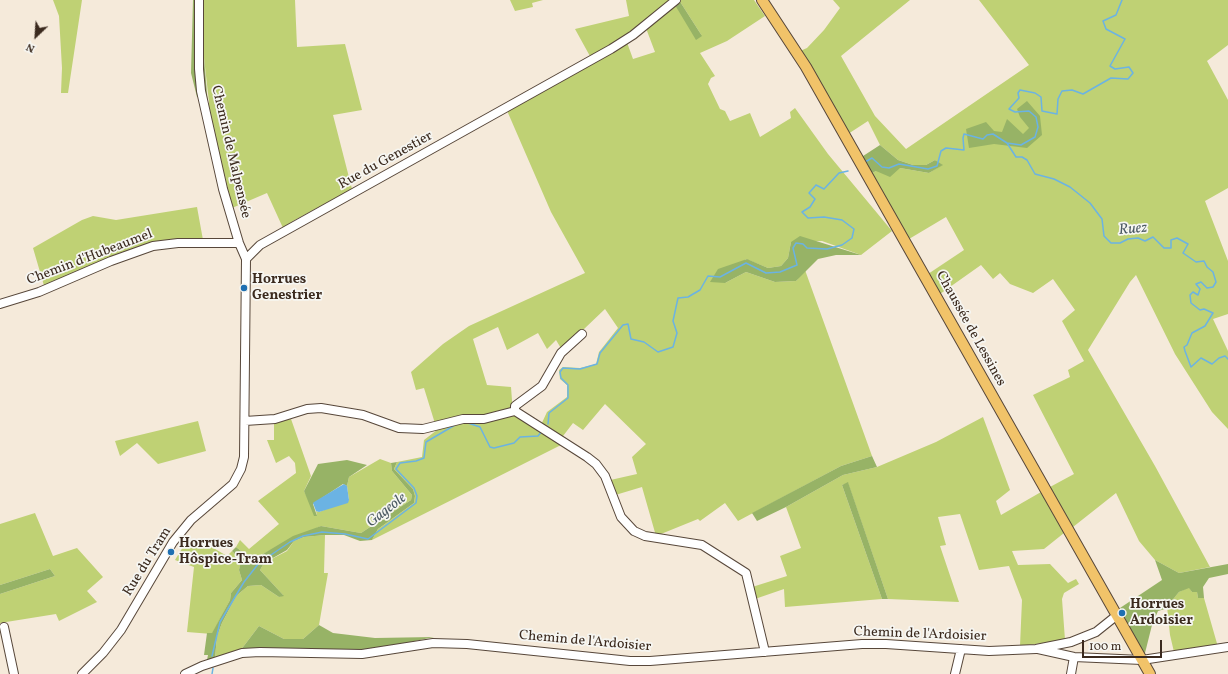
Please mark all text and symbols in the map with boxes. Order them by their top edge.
north arrow [16,16,56,56]
text: N [24,39,38,56]
street label: Chemin de Malpensée [207,84,253,220]
street label: Rue du Genestier [336,128,436,194]
water label: Ruez [1118,220,1148,240]
street label: Chemin d'Hubeaumel [25,226,155,290]
street label: Chaussée de Lessines [931,268,1009,390]
place label: Horrues Genestrier [252,272,322,304]
marker: Horrues Genestrier [239,283,249,293]
water label: Gageole [363,490,411,532]
street label: Rue du Tram [120,524,176,600]
place label: Horrues Hôspice-Tram [179,536,272,568]
marker: Horrues Hôspice-Tram [166,547,176,557]
place label: Horrues Ardoisier [1130,597,1193,630]
marker: Horrues Ardoisier [1117,608,1127,618]
street label: Chemin de l'Ardoisier [853,624,987,646]
street label: Chemin de l'Ardoisier [518,628,652,656]
scale bar [1084,632,1164,658]
text: 100 m [1089,639,1121,655]

